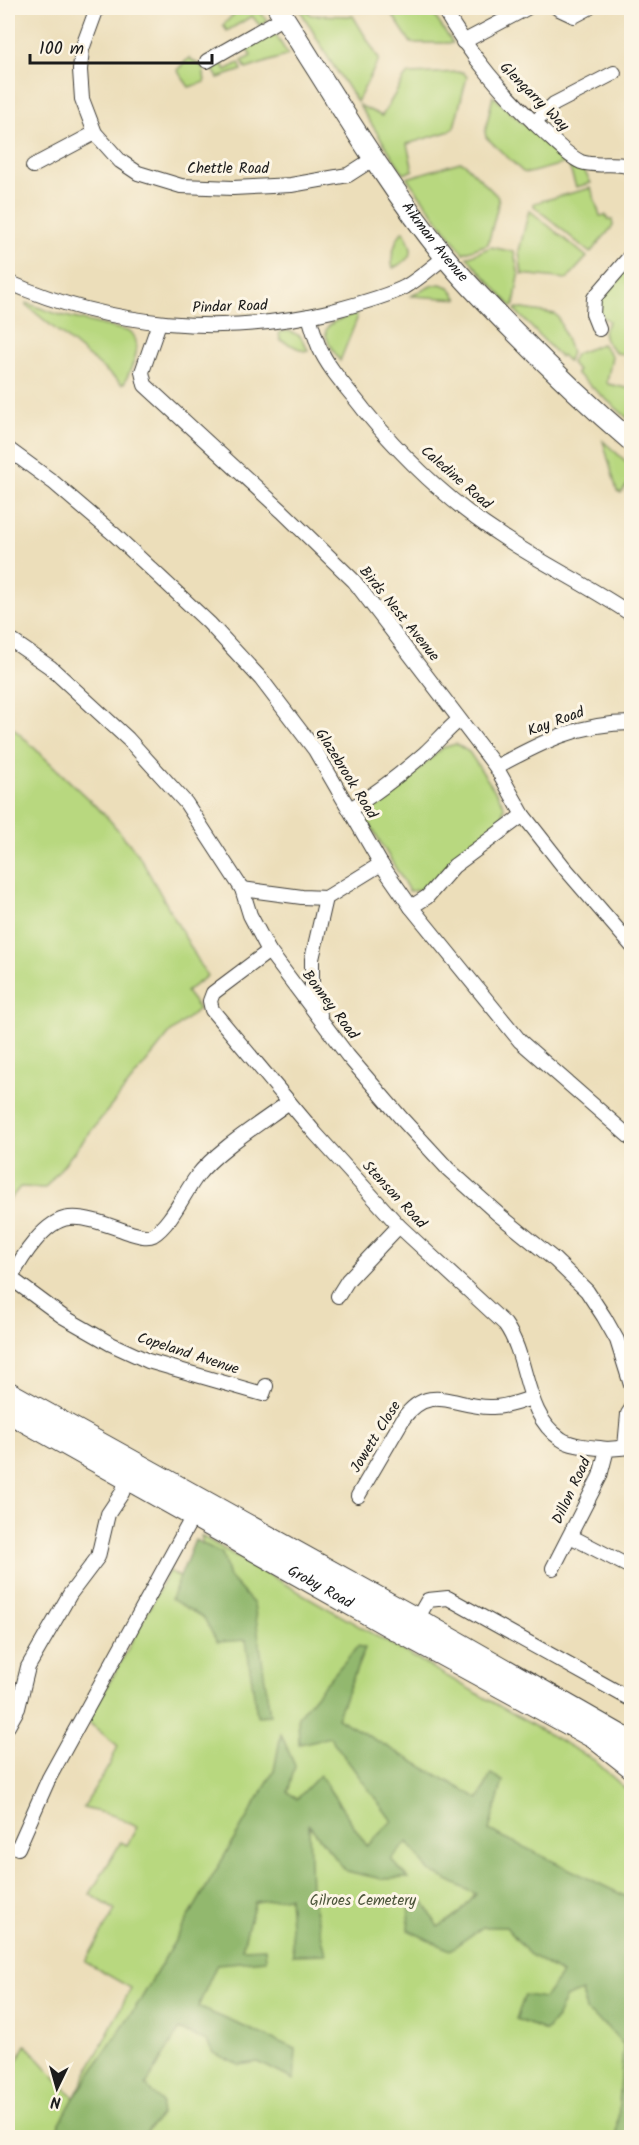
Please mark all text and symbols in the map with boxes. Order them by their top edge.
scale bar [30,27,212,65]
text: 100 m [39,35,84,64]
street label: Glengarry Way [494,57,575,138]
street label: Chettle Road [187,157,269,181]
street label: Aikman Avenue [395,197,474,288]
street label: Pindar Road [192,294,269,320]
street label: Caledine Road [415,440,498,516]
street label: Birds Nest Avenue [353,561,445,667]
street label: Kay Road [524,700,588,743]
street label: Glazebrook Road [309,724,384,824]
street label: Bonney Road [296,965,365,1045]
street label: Stenson Road [356,1155,432,1235]
street label: Copeland Avenue [134,1326,242,1382]
street label: Jowett Close [344,1396,408,1478]
street label: Dillon Road [546,1453,598,1528]
street label: Groby Road [283,1559,358,1616]
park label: Gilroes Cemetery [310,1889,417,1913]
north arrow [27,2058,87,2118]
text: N [50,2089,62,2114]

